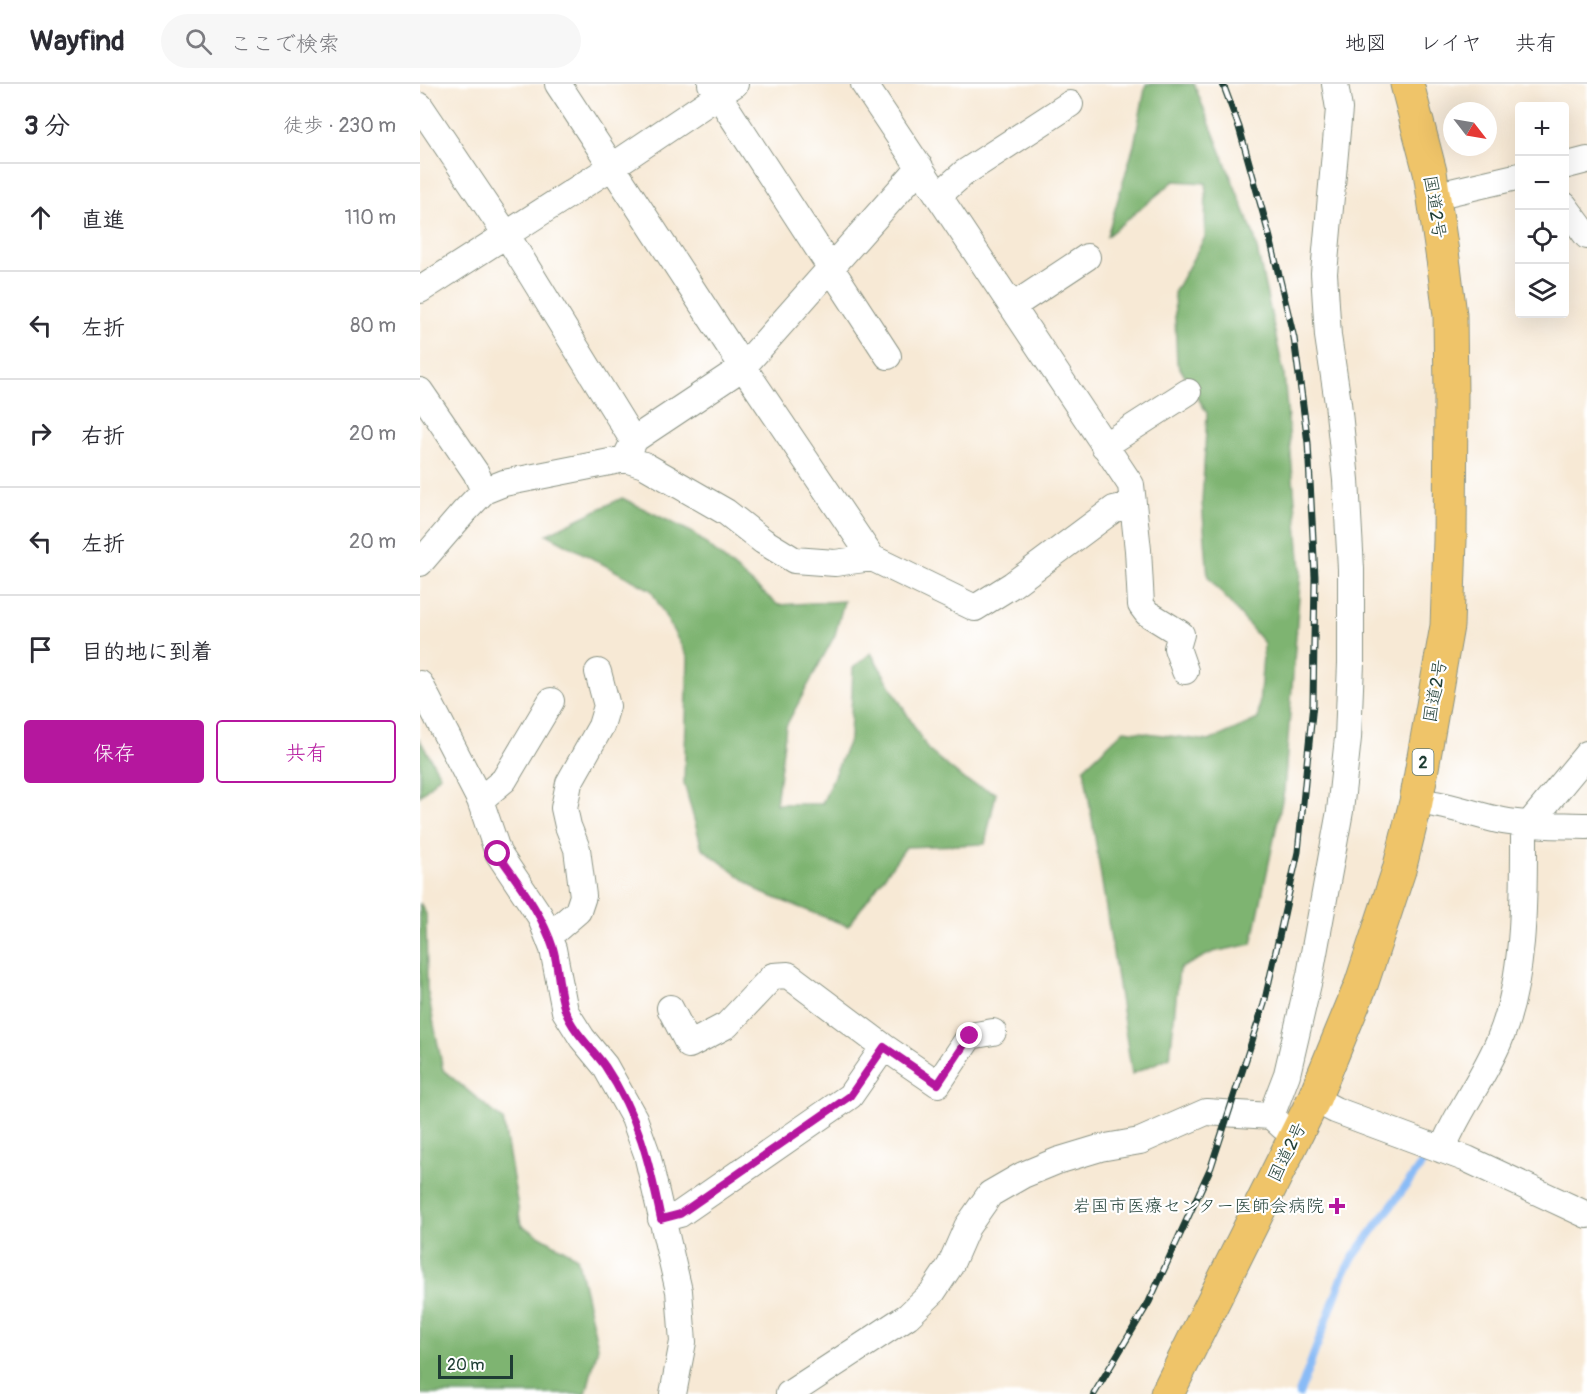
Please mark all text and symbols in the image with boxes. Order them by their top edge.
search box [161,14,581,68]
text: Wayfind [30,24,125,59]
icon: search [182,25,215,58]
text: ここで検索 [230,30,340,58]
text: 地図 [1345,30,1387,57]
text: レイヤ [1420,30,1482,57]
text: 共有 [1515,30,1557,57]
north arrow [1443,102,1497,156]
map controls [1515,102,1569,318]
button: + [1515,102,1569,156]
text: 3 分 [24,110,70,142]
text: 徒歩 · 230 m [283,113,396,138]
button: − [1515,156,1569,210]
street label: 国道2号 [1418,174,1451,241]
icon: ahead [24,201,57,234]
text: 110 m [345,205,396,230]
text: 直進 [81,206,125,234]
button: locate [1515,210,1569,264]
button: layers [1515,264,1569,318]
icon: left [24,309,57,342]
text: 80 m [350,313,396,338]
text: 左折 [81,314,125,342]
icon: right [24,417,57,450]
text: 20 m [349,421,396,446]
text: 右折 [81,422,125,450]
icon: left [24,525,57,558]
text: 20 m [349,529,396,554]
text: 左折 [81,530,125,558]
icon: arrive [24,633,57,666]
text: 目的地に到着 [81,638,213,666]
street label: 国道2号 [1419,658,1452,725]
button: 保存 [24,720,204,783]
button: 共有 [216,720,396,783]
road number: 2 [1412,749,1434,775]
route start [484,840,510,866]
route end [956,1022,982,1048]
street label: 国道2号 [1263,1118,1312,1186]
place label: 岩国市医療センター医師会病院 [1073,1195,1324,1218]
marker: 岩国市医療センター医師会病院 [1328,1197,1346,1215]
scale bar [438,1352,513,1380]
text: 20 m [447,1355,485,1375]

